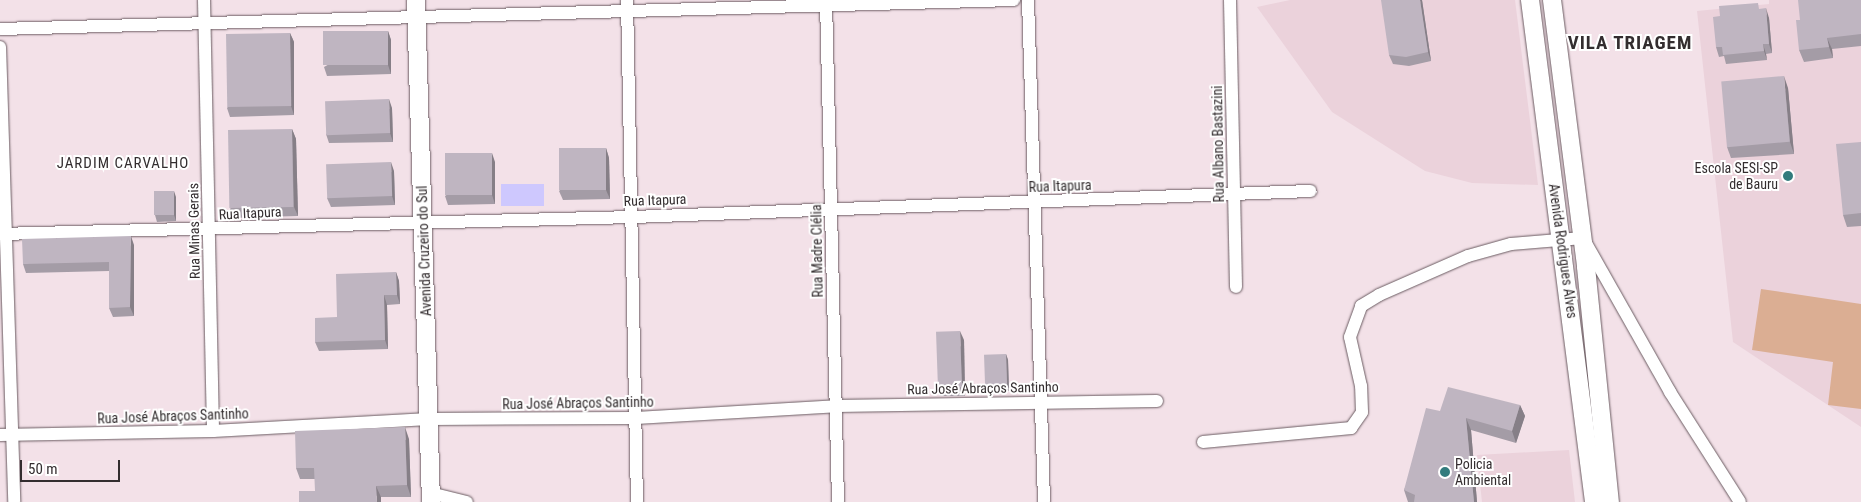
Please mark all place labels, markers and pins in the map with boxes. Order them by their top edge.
place label: Escola SESI-SP de Bauru [1695,160,1778,192]
marker: Escola SESI-SP de Bauru [1782,170,1794,182]
place label: Policia Ambiental [1455,456,1511,488]
marker: Policia Ambiental [1439,466,1451,478]

